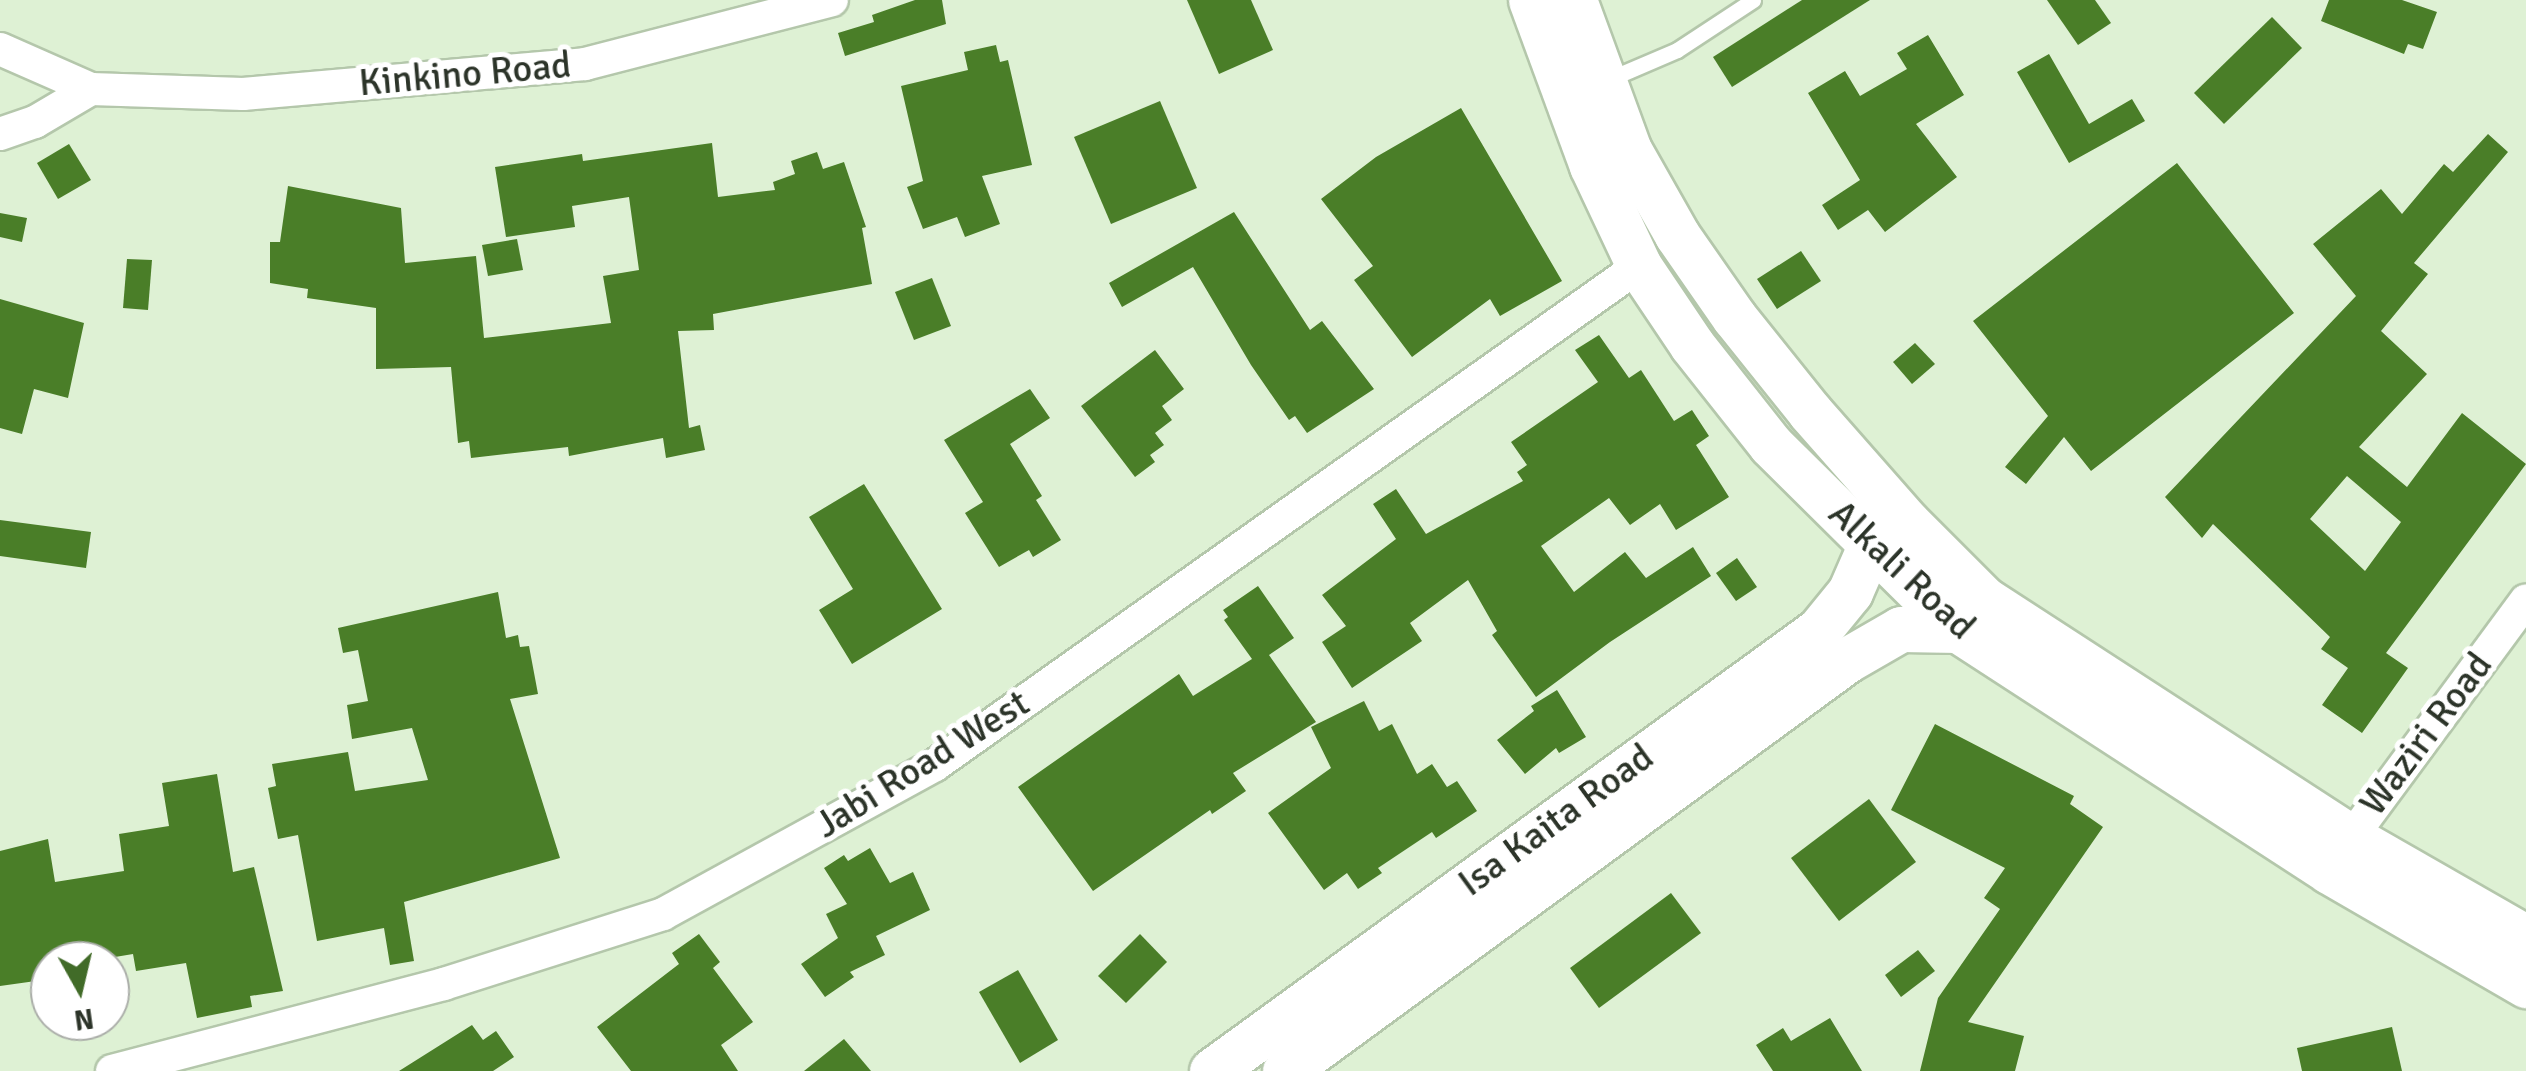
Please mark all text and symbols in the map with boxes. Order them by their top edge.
street label: Kinkino Road [357,42,573,106]
street label: Alkali Road [1819,491,1985,649]
street label: Waziri Road [2350,644,2502,824]
street label: Jabi Road West [807,680,1037,848]
street label: Isa Kaita Road [1450,734,1662,906]
north arrow [30,941,130,1041]
text: N [72,1001,96,1037]

